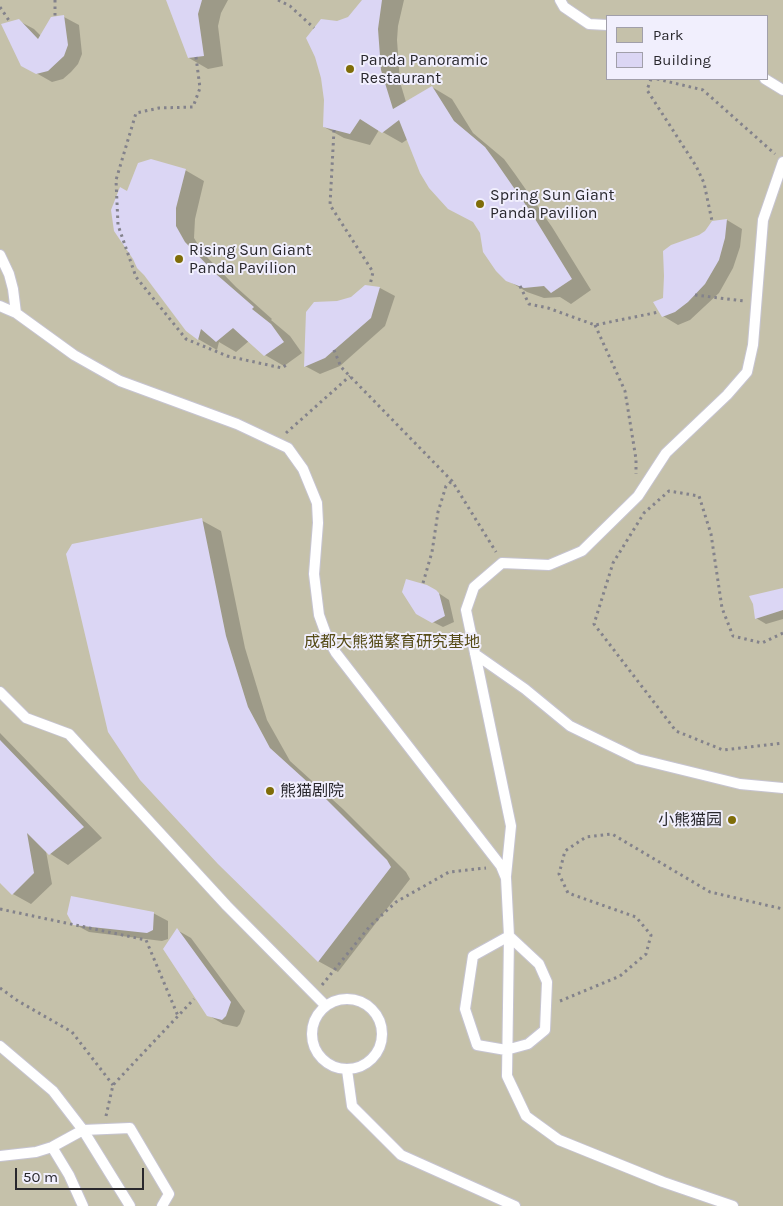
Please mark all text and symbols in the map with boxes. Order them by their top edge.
legend [606,15,768,80]
text: Park [653,26,683,44]
place label: Panda Panoramic Restaurant [360,50,488,88]
text: Building [653,51,711,69]
marker: Panda Panoramic Restaurant [344,63,356,75]
place label: Spring Sun Giant Panda Pavilion [490,185,614,223]
marker: Spring Sun Giant Panda Pavilion [474,198,486,210]
place label: Rising Sun Giant Panda Pavilion [189,240,312,278]
marker: Rising Sun Giant Panda Pavilion [173,253,185,265]
park label: 成都大熊猫繁育研究基地 [304,632,480,652]
place label: 熊猫剧院 [280,781,344,801]
marker: 熊猫剧院 [264,785,276,797]
place label: 小熊猫园 [658,810,722,830]
marker: 小熊猫园 [726,814,738,826]
scale bar [18,1158,146,1190]
text: 50 m [23,1168,58,1186]

